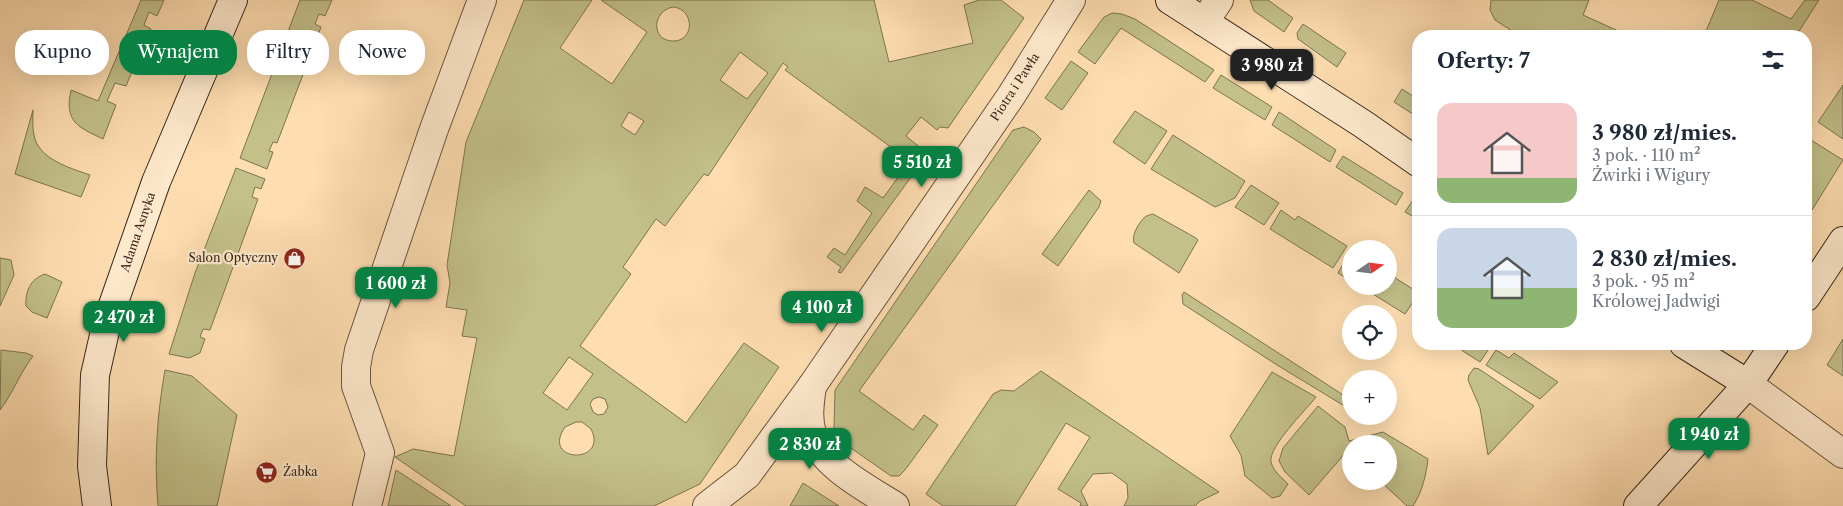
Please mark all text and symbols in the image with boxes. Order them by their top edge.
chip: Kupno [15,30,109,75]
chip: Wynajem [119,30,237,75]
chip: Filtry [247,30,329,75]
chip: Nowe [339,30,425,75]
icon: filters [1759,46,1787,74]
pin: 3 980 zł [1220,48,1324,91]
text: Oferty: 7 [1437,48,1530,73]
street label: Piotra i Pawła [987,49,1042,124]
text: 3 980 zł [1241,55,1303,75]
text: 3 980 zł/mies. [1592,120,1737,145]
icon: home [1477,123,1537,183]
text: 3 pok. · 110 m² [1592,145,1701,165]
pin: 5 510 zł [870,146,974,188]
text: 5 510 zł [893,152,951,172]
text: Żwirki i Wigury [1592,165,1710,185]
street label: Adama Asnyka [117,189,158,275]
north arrow [1342,240,1398,295]
map controls [1342,240,1397,490]
shop icon: Salon Optyczny [282,246,306,270]
text: 2 830 zł/mies. [1592,246,1737,271]
icon: home [1477,248,1537,308]
place label: Salon Optyczny [189,250,278,265]
pin: 1 600 zł [344,266,448,309]
text: 3 pok. · 95 m² [1592,271,1695,291]
text: 1 600 zł [366,273,426,293]
pin: 4 100 zł [770,290,874,333]
text: Królowej Jadwigi [1592,291,1720,311]
text: 4 100 zł [792,297,852,317]
pin: 2 470 zł [72,300,176,343]
button: locate [1342,305,1397,360]
text: 2 470 zł [94,307,154,327]
button: + [1342,370,1397,425]
pin: 1 940 zł [1657,418,1761,460]
text: 1 940 zł [1679,424,1739,444]
pin: 2 830 zł [758,428,862,470]
text: 2 830 zł [779,434,841,454]
button: − [1342,435,1397,490]
supermarket icon: Żabka [255,460,279,484]
place label: Żabka [283,463,318,479]

